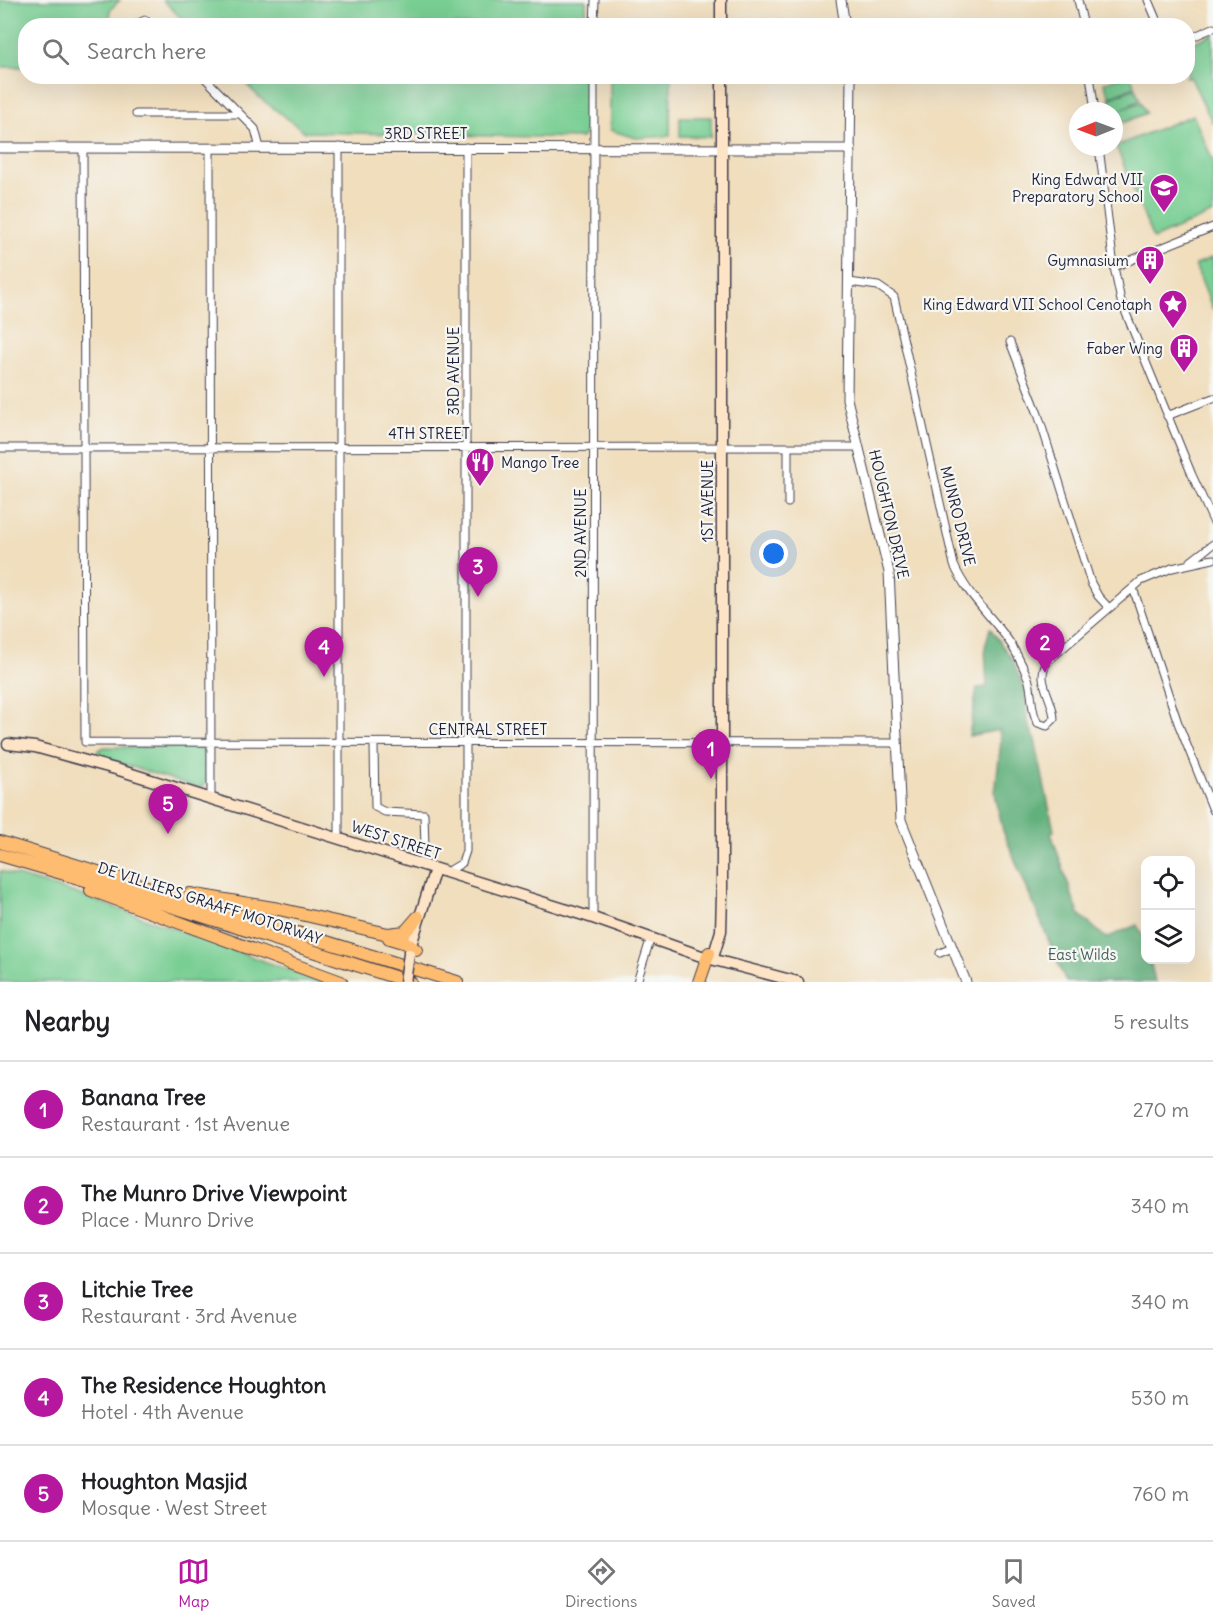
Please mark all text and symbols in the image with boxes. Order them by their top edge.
search box [18,18,1195,84]
icon: search [39,35,72,68]
text: Search here [87,37,206,65]
north arrow [1069,102,1123,156]
street label: 3RD STREET [384,124,468,143]
place label: King Edward VII Preparatory School [1012,170,1143,206]
school or university icon: King Edward VII Preparatory School [1148,172,1180,214]
building icon: Gymnasium [1134,244,1166,286]
place label: Gymnasium [1047,251,1129,270]
place icon: King Edward VII School Cenotaph [1157,288,1189,330]
place label: King Edward VII School Cenotaph [923,295,1152,314]
street label: 3RD AVENUE [444,326,463,416]
building icon: Faber Wing [1168,332,1200,374]
place label: Faber Wing [1087,339,1163,358]
street label: 4TH STREET [388,424,470,443]
restaurant icon: Mango Tree [464,446,496,488]
street label: HOUGHTON DRIVE [865,448,913,581]
place label: Mango Tree [501,453,579,472]
street label: 1ST AVENUE [698,460,717,542]
street label: MUNRO DRIVE [936,464,980,568]
street label: 2ND AVENUE [571,488,590,578]
your location [759,539,788,568]
pin: 3 [458,548,498,597]
pin: 2 [1026,624,1064,673]
pin: 4 [304,628,344,677]
street label: CENTRAL STREET [429,720,548,739]
pin: 1 [692,730,730,779]
pin: 5 [148,784,188,834]
street label: WEST STREET [349,817,443,863]
map controls [1141,856,1195,964]
button: locate [1141,856,1195,910]
street label: DE VILLIERS GRAAFF MOTORWAY [95,858,325,949]
button: layers [1141,910,1195,964]
park label: East Wilds [1048,945,1116,964]
text: Nearby [24,1005,110,1038]
text: 5 results [1113,1009,1189,1034]
text: Banana Tree [81,1083,206,1111]
text: 1 [40,1097,47,1122]
text: 270 m [1133,1097,1189,1122]
text: Restaurant · 1st Avenue [81,1111,290,1136]
text: The Munro Drive Viewpoint [81,1179,347,1207]
text: 2 [38,1193,49,1218]
text: 340 m [1131,1193,1189,1218]
text: Place · Munro Drive [81,1207,254,1232]
text: Litchie Tree [81,1275,193,1303]
text: 3 [38,1289,49,1314]
text: 340 m [1131,1289,1189,1314]
text: Restaurant · 3rd Avenue [81,1303,297,1328]
text: The Residence Houghton [81,1371,326,1399]
text: 4 [38,1385,49,1410]
text: 530 m [1131,1385,1189,1410]
text: Hotel · 4th Avenue [81,1399,244,1424]
text: Houghton Masjid [81,1467,247,1495]
text: 5 [38,1481,49,1506]
text: 760 m [1132,1481,1189,1506]
text: Mosque · West Street [81,1495,267,1520]
tab: Map [177,1555,210,1611]
tab: Directions [565,1555,637,1611]
tab: Saved [992,1555,1036,1611]

